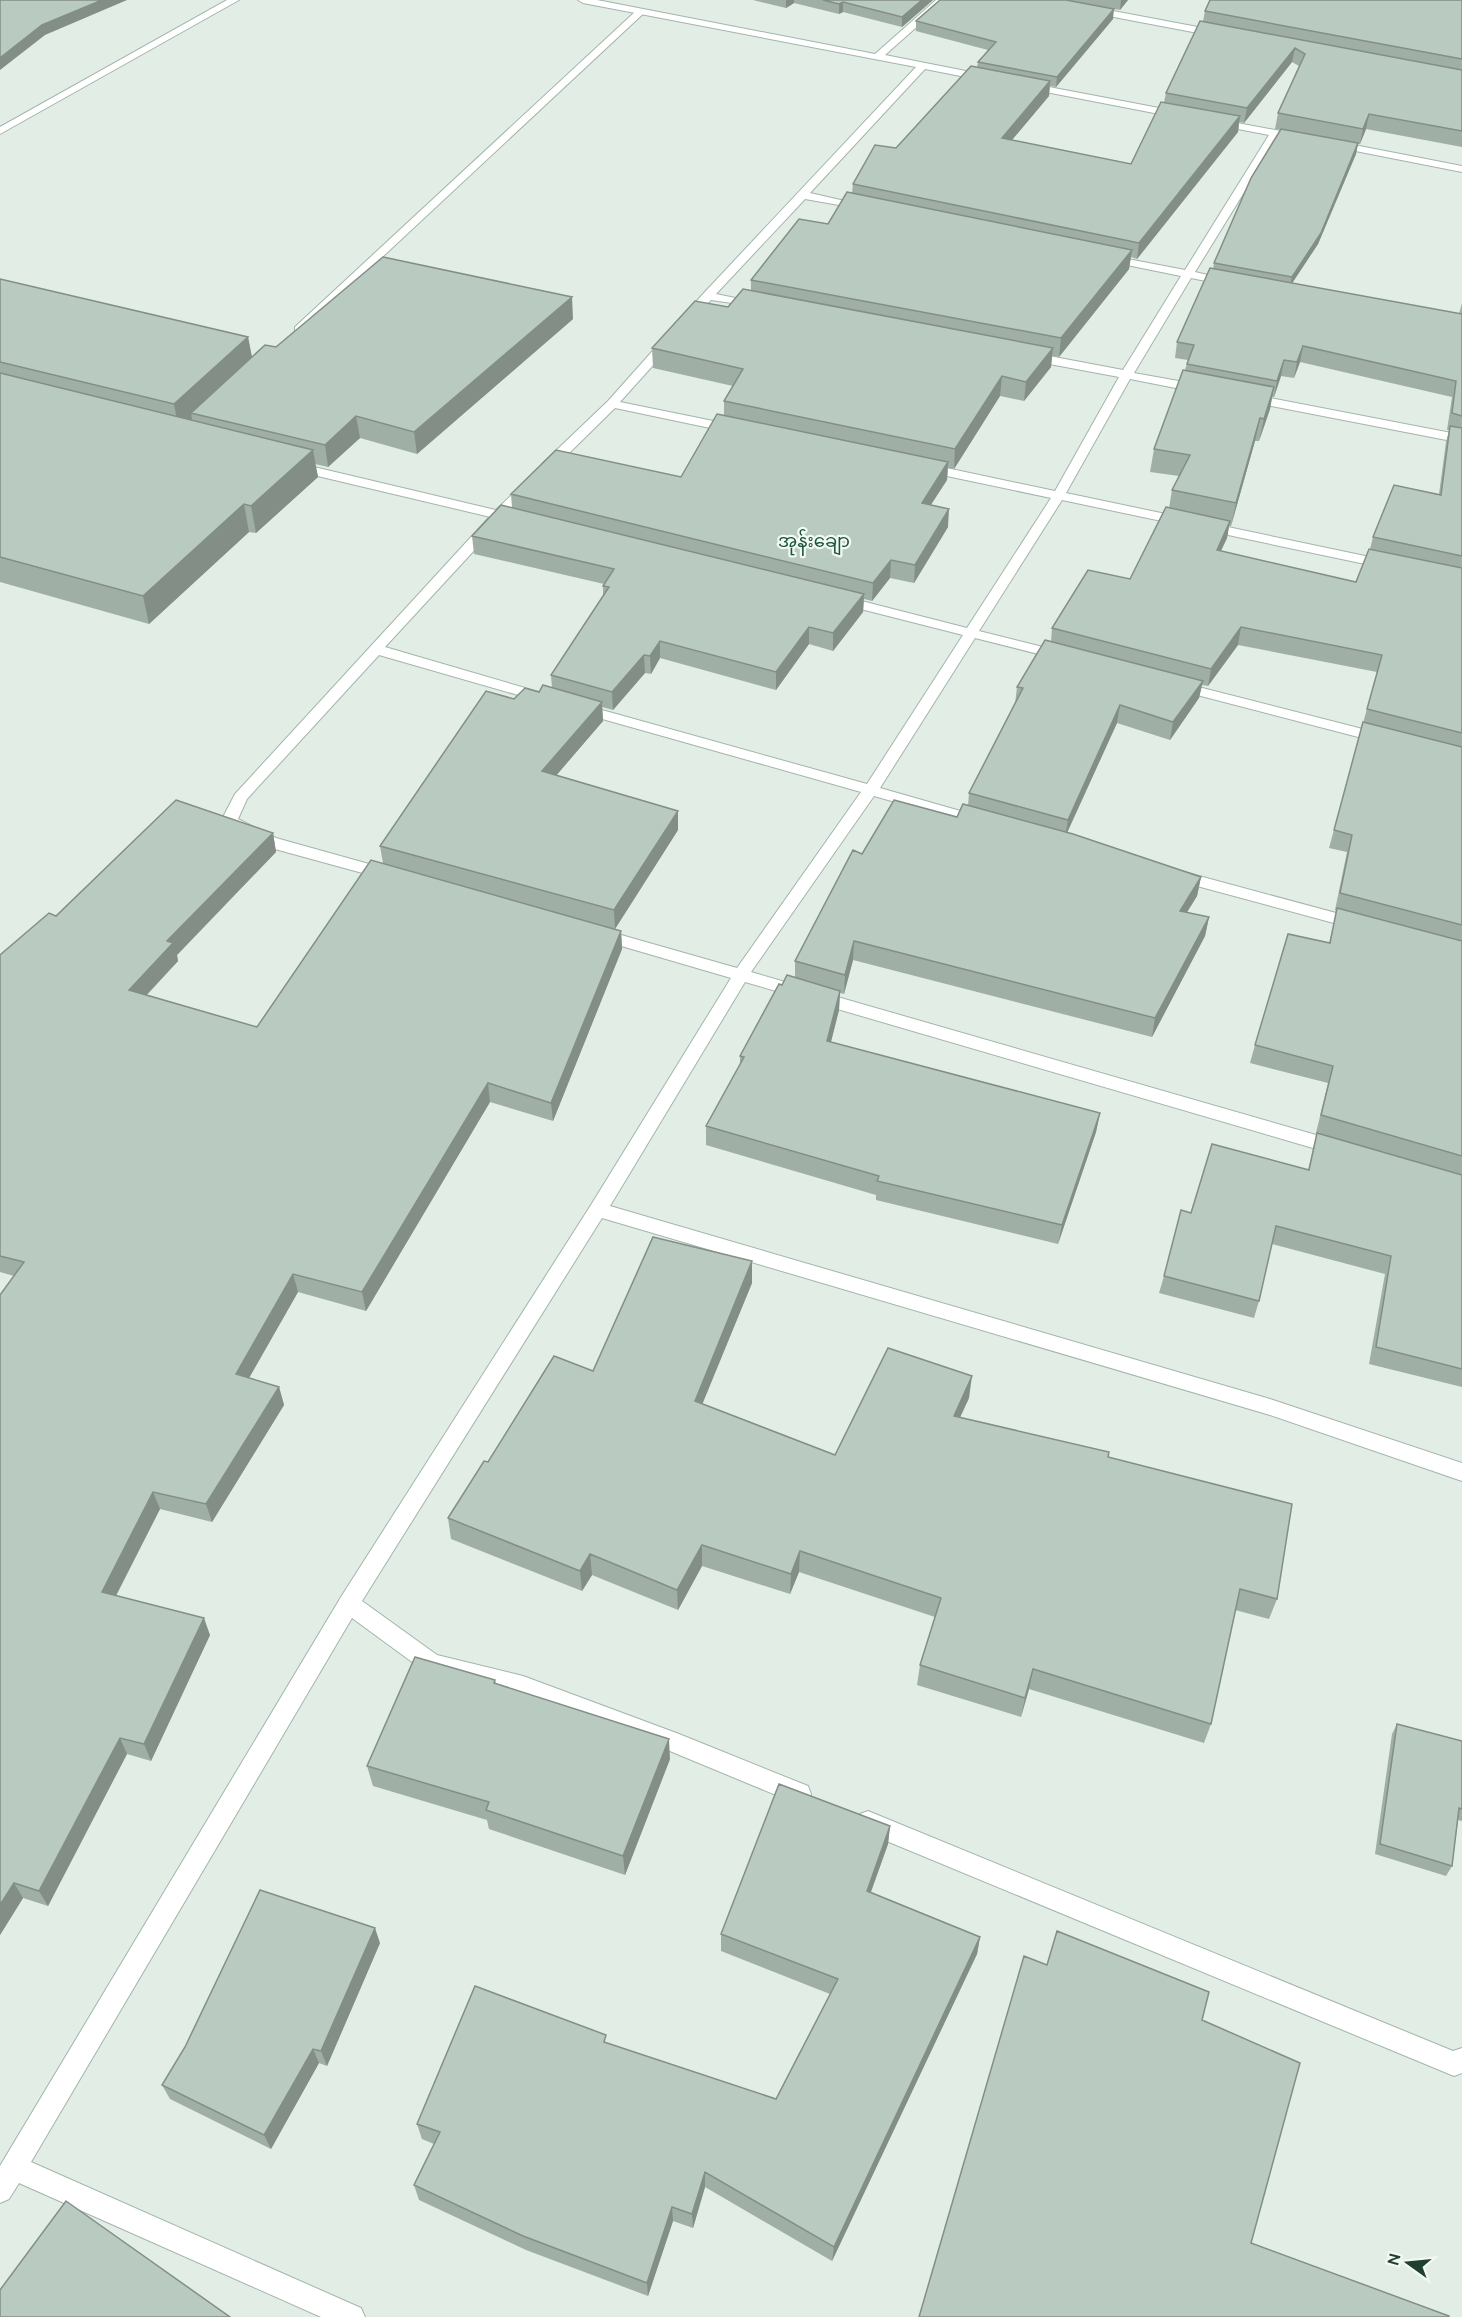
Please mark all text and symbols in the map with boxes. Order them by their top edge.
district label: အုန်းချော [778,528,850,556]
north arrow [1378,2233,1438,2293]
text: N [1383,2251,1404,2267]

